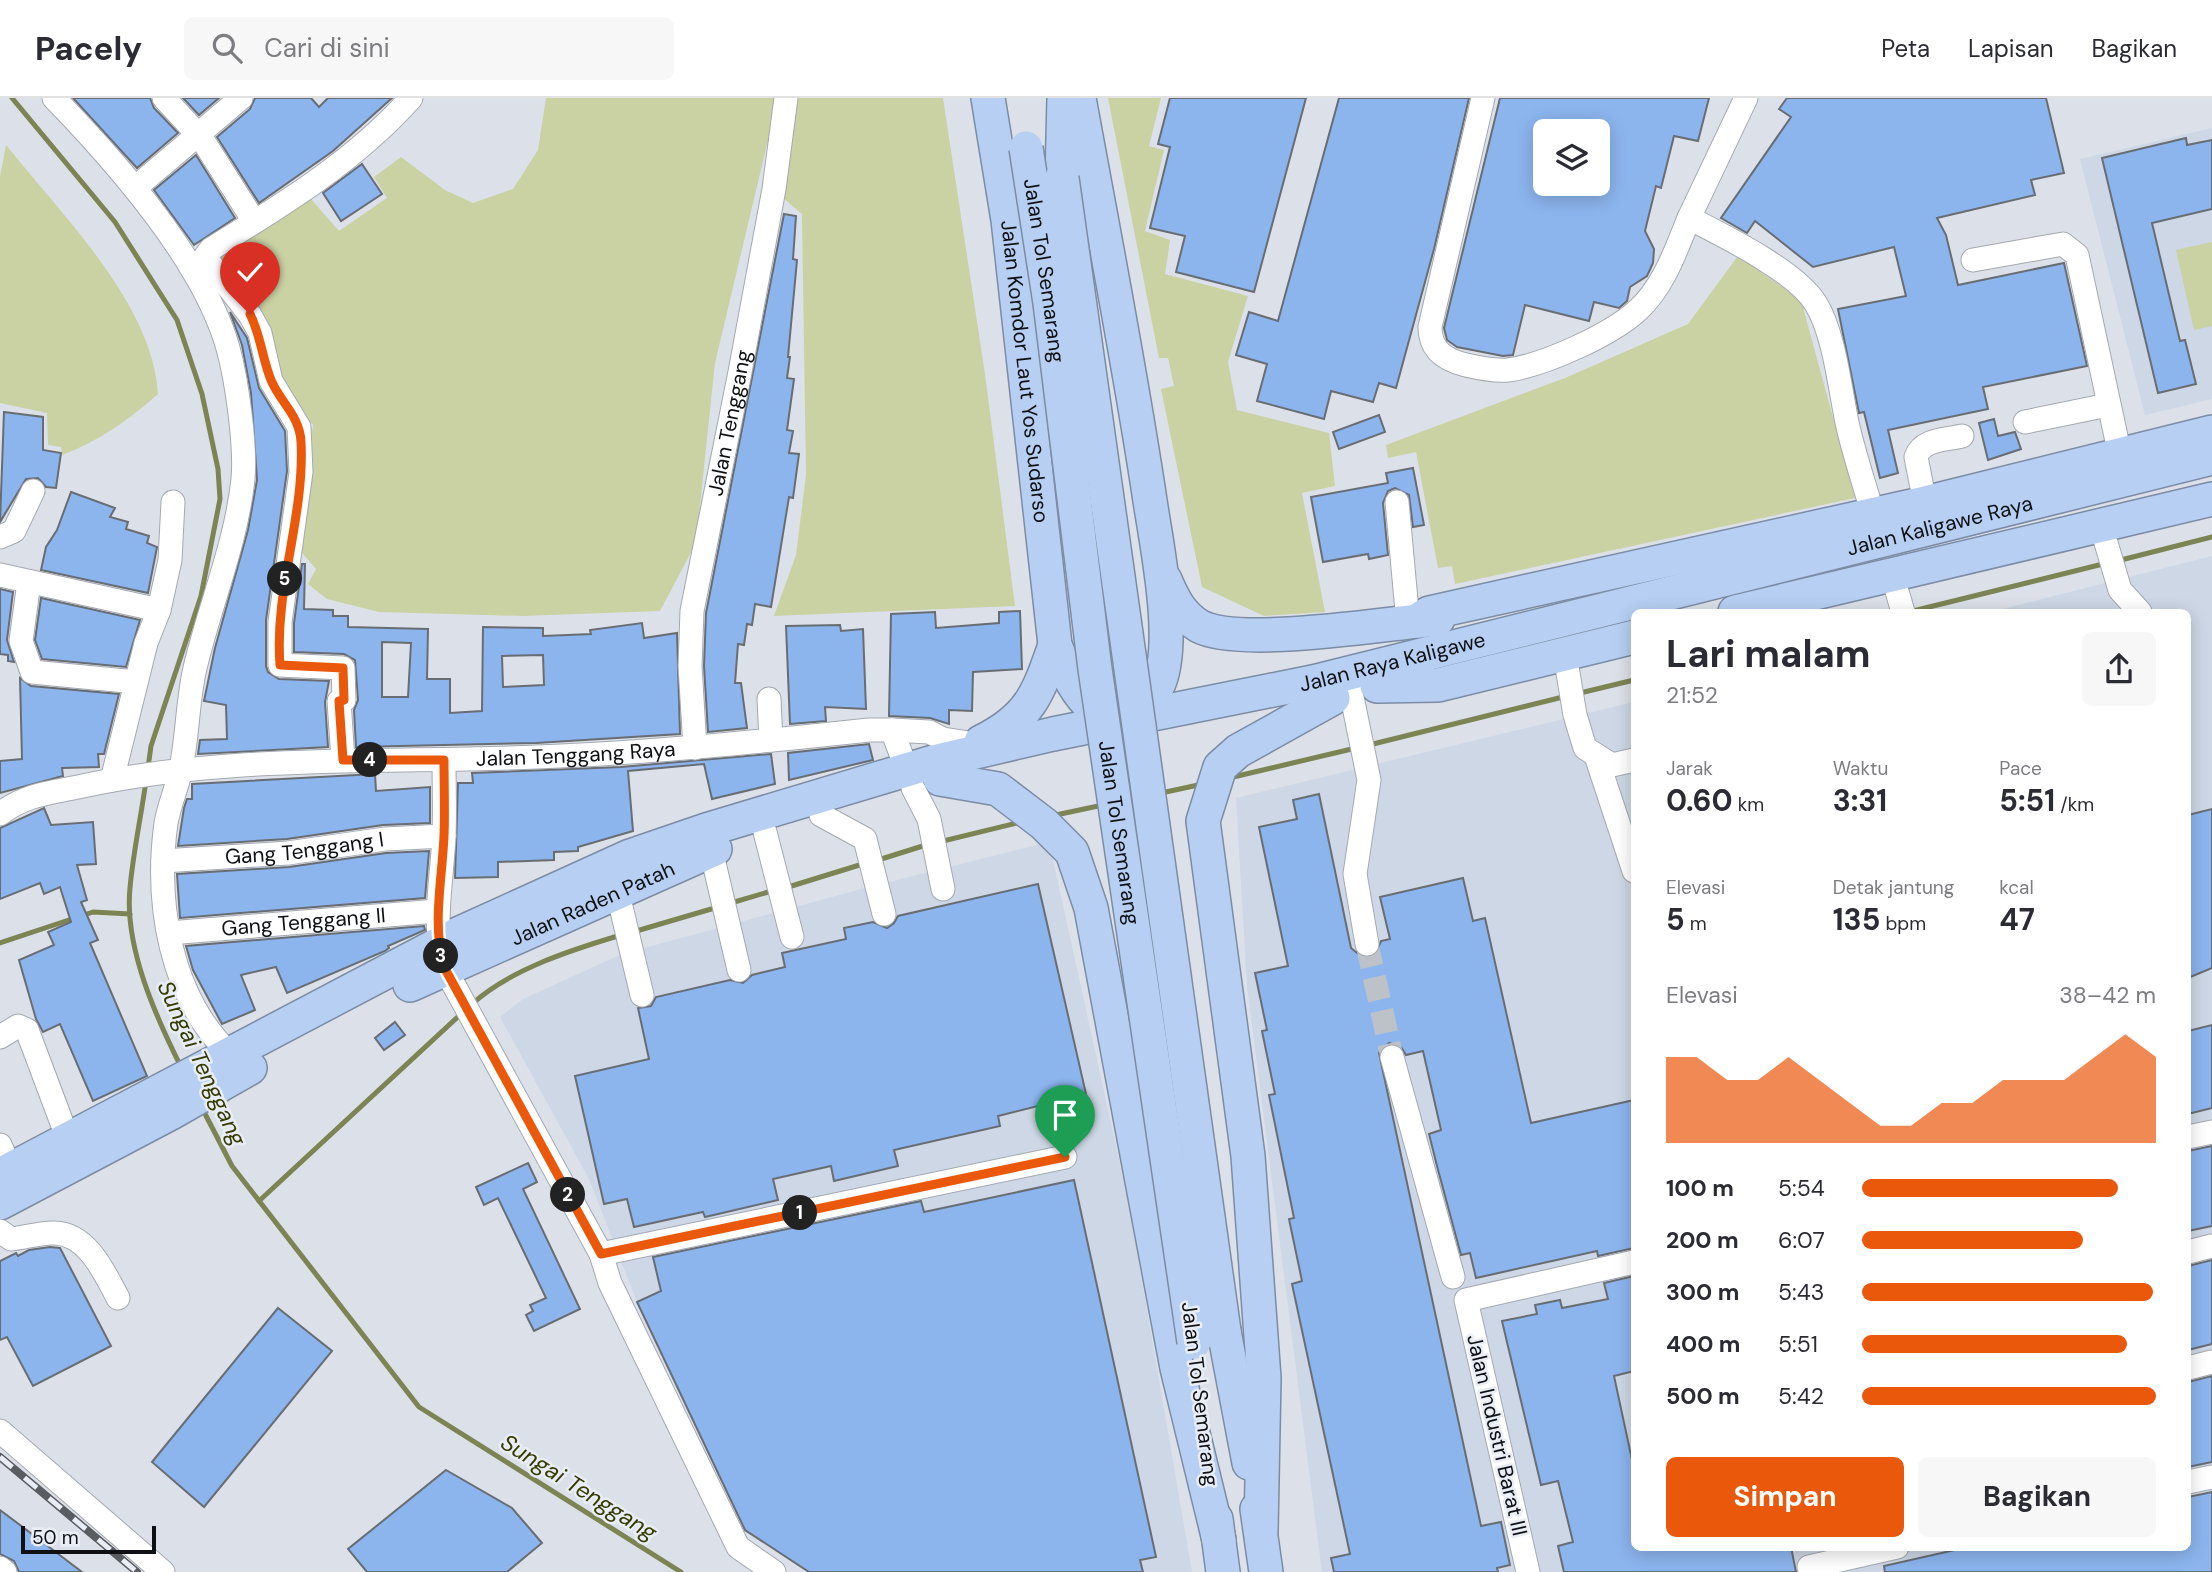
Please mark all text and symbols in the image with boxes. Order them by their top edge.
search box [184,17,674,80]
text: Pacely [35,27,142,70]
icon: search [208,29,246,67]
text: Cari di sini [264,31,390,65]
text: Peta [1881,33,1930,64]
text: Lapisan [1968,33,2053,64]
text: Bagikan [2091,33,2177,64]
map controls [1533,119,1610,196]
button: layers [1533,119,1610,196]
street label: Jalan Tol Semarang [1017,177,1071,365]
street label: Jalan Komdor Laut Yos Sudarso [994,219,1055,524]
pin [220,242,280,314]
icon: check [231,253,269,291]
street label: Jalan Tenggang [701,347,758,498]
street label: Jalan Kaligawe Raya [1844,489,2036,562]
pin: 5 [268,561,302,596]
text: 5 [279,566,290,591]
street label: Jalan Raya Kaligawe [1297,626,1488,698]
text: Lari malam [1666,629,1871,679]
button: share [2082,632,2156,706]
text: 21:52 [1666,680,1718,710]
street label: Jalan Tenggang Raya [476,735,676,773]
street label: Jalan Tol Semarang [1092,739,1146,927]
pin: 4 [352,742,388,778]
text: 4 [363,747,376,772]
text: Jarak [1666,756,1713,781]
text: Waktu [1833,756,1888,781]
text: Pace [1999,756,2042,781]
text: 0.60 [1666,781,1733,820]
text: 3:31 [1833,781,1887,820]
text: 5:51 [1999,781,2055,820]
text: km [1733,792,1764,817]
text: /km [2055,792,2094,817]
street label: Gang Tenggang I [224,825,386,871]
street label: Jalan Raden Patah [506,855,679,952]
text: Elevasi [1666,875,1725,900]
text: Detak jantung [1833,875,1954,900]
text: kcal [1999,875,2034,900]
text: 5 [1666,900,1685,939]
text: 135 [1833,900,1880,939]
text: 47 [1999,900,2035,939]
street label: Gang Tenggang II [220,901,387,943]
text: m [1685,911,1707,936]
text: bpm [1880,911,1926,936]
pin: 3 [424,938,458,974]
text: 3 [435,943,446,968]
water label: Sungai Tenggang [151,976,254,1151]
text: Elevasi [1666,980,1738,1010]
text: 38–42 m [2059,980,2156,1010]
pin [1035,1085,1095,1157]
icon: arrive [1046,1096,1084,1134]
text: 100 m [1666,1173,1734,1203]
text: 5:54 [1778,1173,1825,1203]
pin: 2 [550,1178,586,1212]
text: 2 [562,1182,573,1207]
pin: 1 [782,1196,818,1230]
text: 1 [796,1200,803,1225]
text: 200 m [1666,1225,1739,1255]
text: 6:07 [1778,1225,1825,1255]
text: 300 m [1666,1277,1739,1307]
text: 5:43 [1778,1277,1824,1307]
street label: Jalan Tol Semarang [1175,1300,1225,1488]
text: 400 m [1666,1329,1740,1359]
text: 5:51 [1778,1329,1818,1359]
street label: Jalan Industri Barat III [1460,1331,1534,1539]
text: 500 m [1666,1381,1740,1411]
text: 5:42 [1778,1381,1824,1411]
water label: Sungai Tenggang [495,1427,664,1548]
button: Simpan [1666,1457,1904,1537]
button: Bagikan [1918,1457,2156,1537]
scale bar [21,1523,156,1555]
text: 50 m [32,1525,79,1550]

